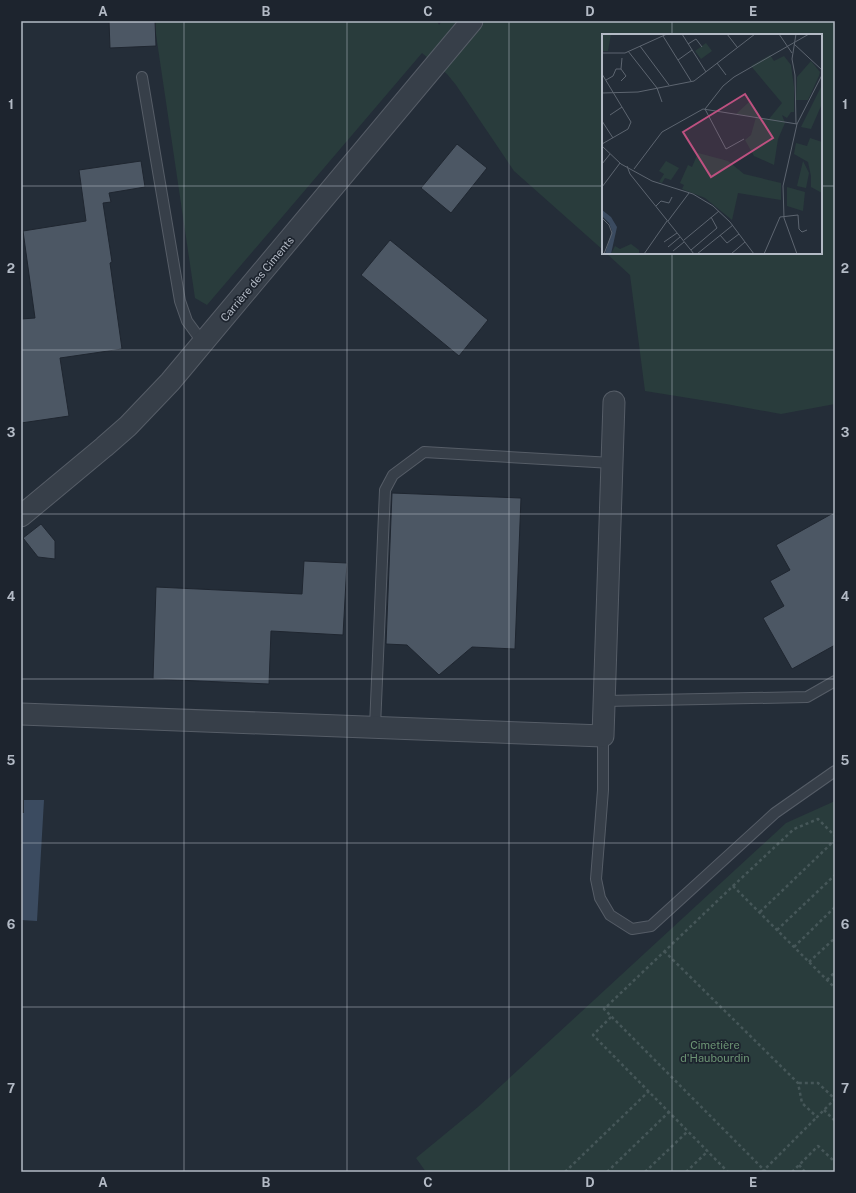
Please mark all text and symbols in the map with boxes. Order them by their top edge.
text: A [98,4,108,19]
text: B [262,4,271,19]
text: C [423,4,433,19]
text: D [585,4,595,19]
text: E [749,4,757,19]
inset map [602,34,822,254]
text: 1 [8,97,14,112]
text: 1 [842,97,848,112]
street label: Carrière des Ciments [218,234,296,324]
text: 2 [7,261,15,276]
text: 2 [841,261,849,276]
text: 3 [7,425,16,440]
text: 3 [841,425,850,440]
text: 4 [7,589,16,604]
text: 4 [841,589,850,604]
text: 5 [7,753,16,768]
text: 5 [841,753,850,768]
text: 6 [7,917,16,932]
text: 6 [841,917,850,932]
park label: Cimetière d'Haubourdin [680,1039,750,1064]
text: 7 [7,1081,15,1096]
text: 7 [841,1081,849,1096]
text: A [98,1175,108,1190]
text: B [262,1175,271,1190]
text: C [423,1175,433,1190]
text: D [585,1175,595,1190]
text: E [749,1175,757,1190]

